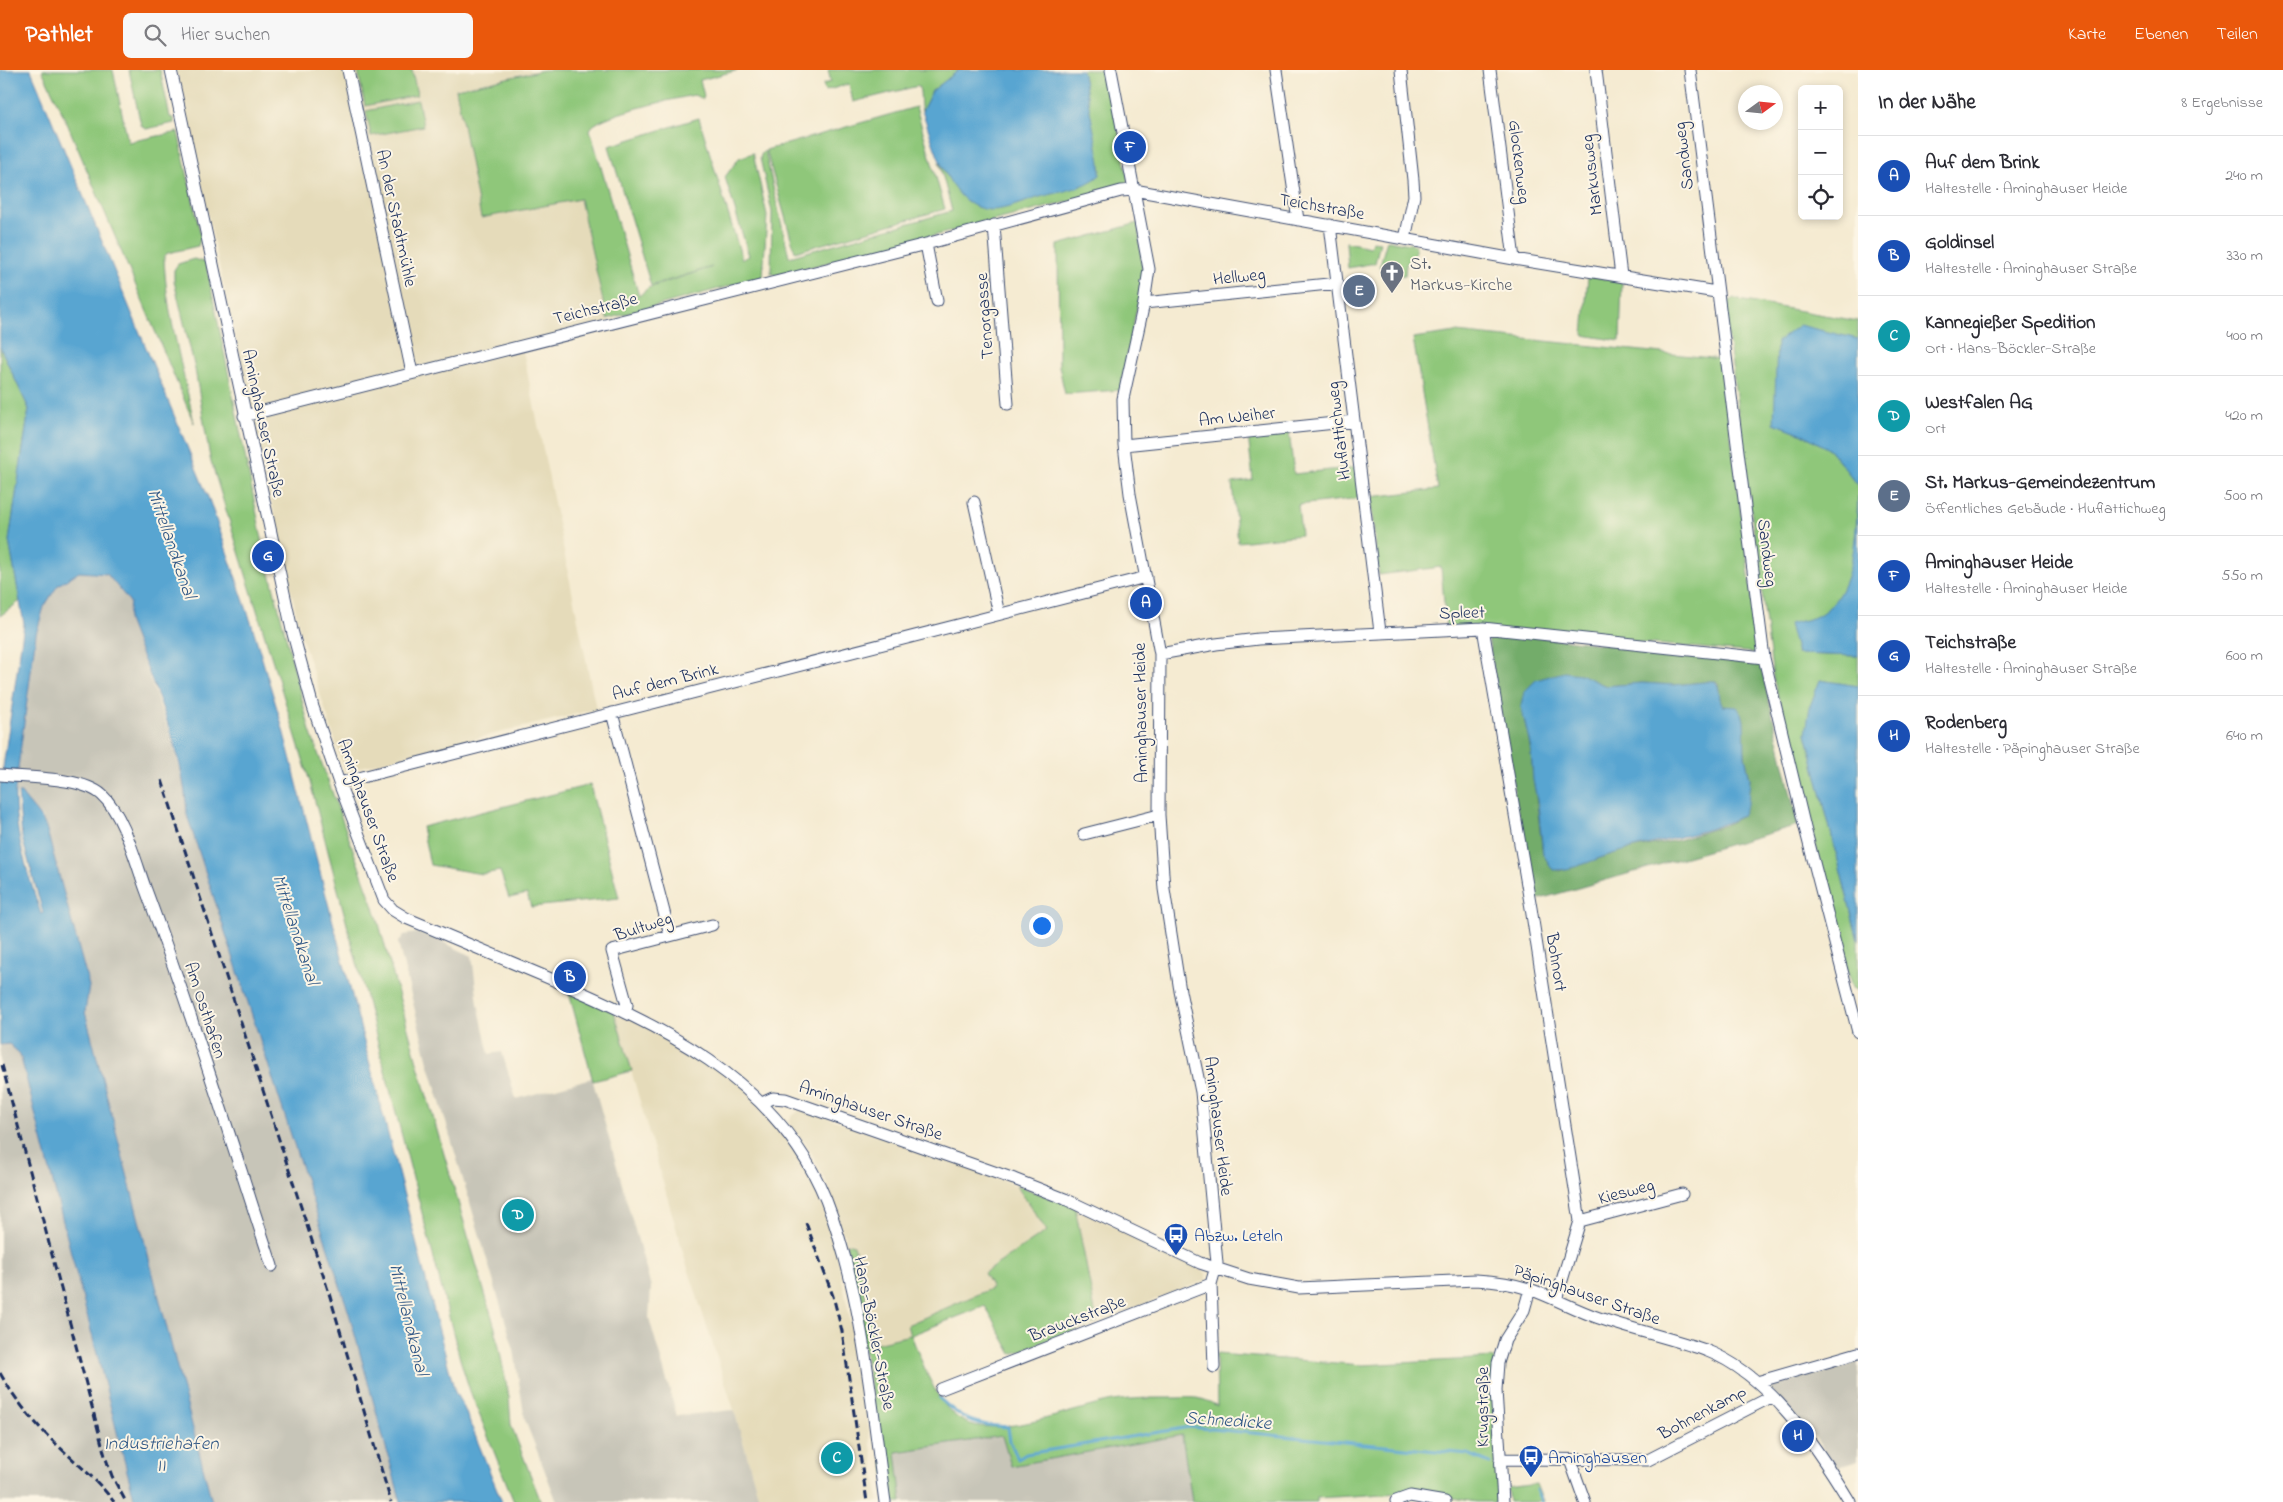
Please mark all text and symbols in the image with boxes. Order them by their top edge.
search box [123,13,473,58]
text: Pathlet [25,18,93,53]
icon: search [141,21,169,49]
text: Hier suchen [181,22,270,49]
text: Karte [2068,22,2106,48]
text: Ebenen [2134,22,2188,48]
text: Teilen [2216,22,2258,48]
north arrow [1738,85,1783,130]
map controls [1798,85,1843,220]
button: + [1798,85,1843,130]
text: In der Nähe [1878,88,1976,118]
text: 8 Ergebnisse [2181,91,2263,115]
street label: Glockenweg [1499,119,1536,206]
street label: Sandweg [1668,120,1703,191]
pin: F [1114,128,1146,166]
button: − [1798,130,1843,175]
street label: Markusweg [1575,133,1612,217]
street label: An der Stadtmühle [368,147,423,291]
text: Auf dem Brink [1925,150,2040,177]
text: A [1889,164,1899,188]
text: 240 m [2225,164,2263,188]
button: locate [1798,175,1843,220]
text: Haltestelle · Aminghauser Heide [1925,177,2128,201]
street label: Teichstraße [1277,188,1367,228]
text: Goldinsel [1925,230,1994,257]
text: B [1889,244,1899,268]
text: 330 m [2226,244,2263,268]
place label: St. Markus-Kirche [1410,252,1513,299]
text: Haltestelle · Aminghauser Straße [1925,257,2137,281]
church icon: St. Markus-Kirche [1379,260,1405,294]
street label: Hellweg [1212,262,1267,295]
street label: Tenorgasse [970,271,1003,360]
pin: E [1343,272,1375,310]
street label: Teichstraße [551,287,641,333]
text: Kannegießer Spedition [1925,310,2096,337]
text: C [1890,324,1898,348]
text: 400 m [2226,324,2263,348]
text: Ort · Hans-Böckler-Straße [1925,337,2096,361]
street label: Aminghauser Straße [233,347,291,501]
street label: Huflattichweg [1321,380,1360,482]
text: Westfalen AG [1925,390,2033,417]
street label: Am Weiher [1198,401,1277,435]
text: D [1888,404,1900,428]
text: 420 m [2225,404,2263,428]
text: Ort [1925,417,1946,441]
text: St. Markus-Gemeindezentrum [1925,470,2155,497]
text: E [1889,484,1899,508]
text: 500 m [2224,484,2263,508]
water label: Mittellandkanal [139,485,203,605]
text: Öffentliches Gebäude · Huflattichweg [1925,497,2166,521]
street label: Sandweg [1748,518,1783,589]
pin: G [252,537,284,575]
text: Aminghauser Heide [1925,550,2073,577]
text: F [1889,564,1899,588]
text: 550 m [2221,564,2263,588]
text: Haltestelle · Aminghauser Heide [1925,577,2128,601]
pin: A [1130,584,1162,622]
street label: Spleet [1439,601,1485,627]
text: Teichstraße [1925,630,2016,657]
street label: Aminghauser Heide [1128,642,1157,783]
text: G [1889,644,1899,668]
text: 600 m [2226,644,2263,668]
street label: Auf dem Brink [610,657,721,709]
text: Haltestelle · Aminghauser Straße [1925,657,2137,681]
text: Rodenberg [1925,710,2007,737]
text: H [1889,724,1899,748]
text: 640 m [2226,724,2263,748]
street label: Aminghauser Straße [328,735,405,887]
text: Haltestelle · Päpinghauser Straße [1925,737,2140,761]
water label: Mittellandkanal [264,871,326,991]
street label: Bultweg [610,906,676,951]
your location [1029,913,1055,939]
street label: Bohnort [1537,930,1573,994]
pin: B [554,958,586,996]
street label: Am Osthafen [176,959,232,1062]
street label: Aminghauser Heide [1195,1055,1239,1199]
street label: Aminghauser Straße [795,1075,947,1150]
street label: Kiesweg [1596,1173,1658,1214]
pin: D [502,1196,534,1234]
bus stop icon: Abzw. Leteln [1163,1222,1189,1256]
place label: Abzw. Leteln [1194,1224,1283,1250]
street label: Hans-Böckler-Straße [845,1254,901,1413]
street label: Päpinghauser Straße [1509,1259,1664,1334]
water label: Mittellandkanal [381,1261,435,1381]
street label: Brauckstraße [1025,1289,1131,1351]
street label: Krugstraße [1471,1366,1498,1447]
street label: Bohnenkamp [1653,1380,1752,1448]
water label: Schnedicke [1184,1405,1274,1438]
pin: H [1782,1417,1814,1455]
water label: Industriehafen II [103,1431,219,1480]
pin: C [821,1439,853,1477]
bus stop icon: Aminghausen [1518,1444,1544,1478]
place label: Aminghausen [1548,1446,1647,1473]

